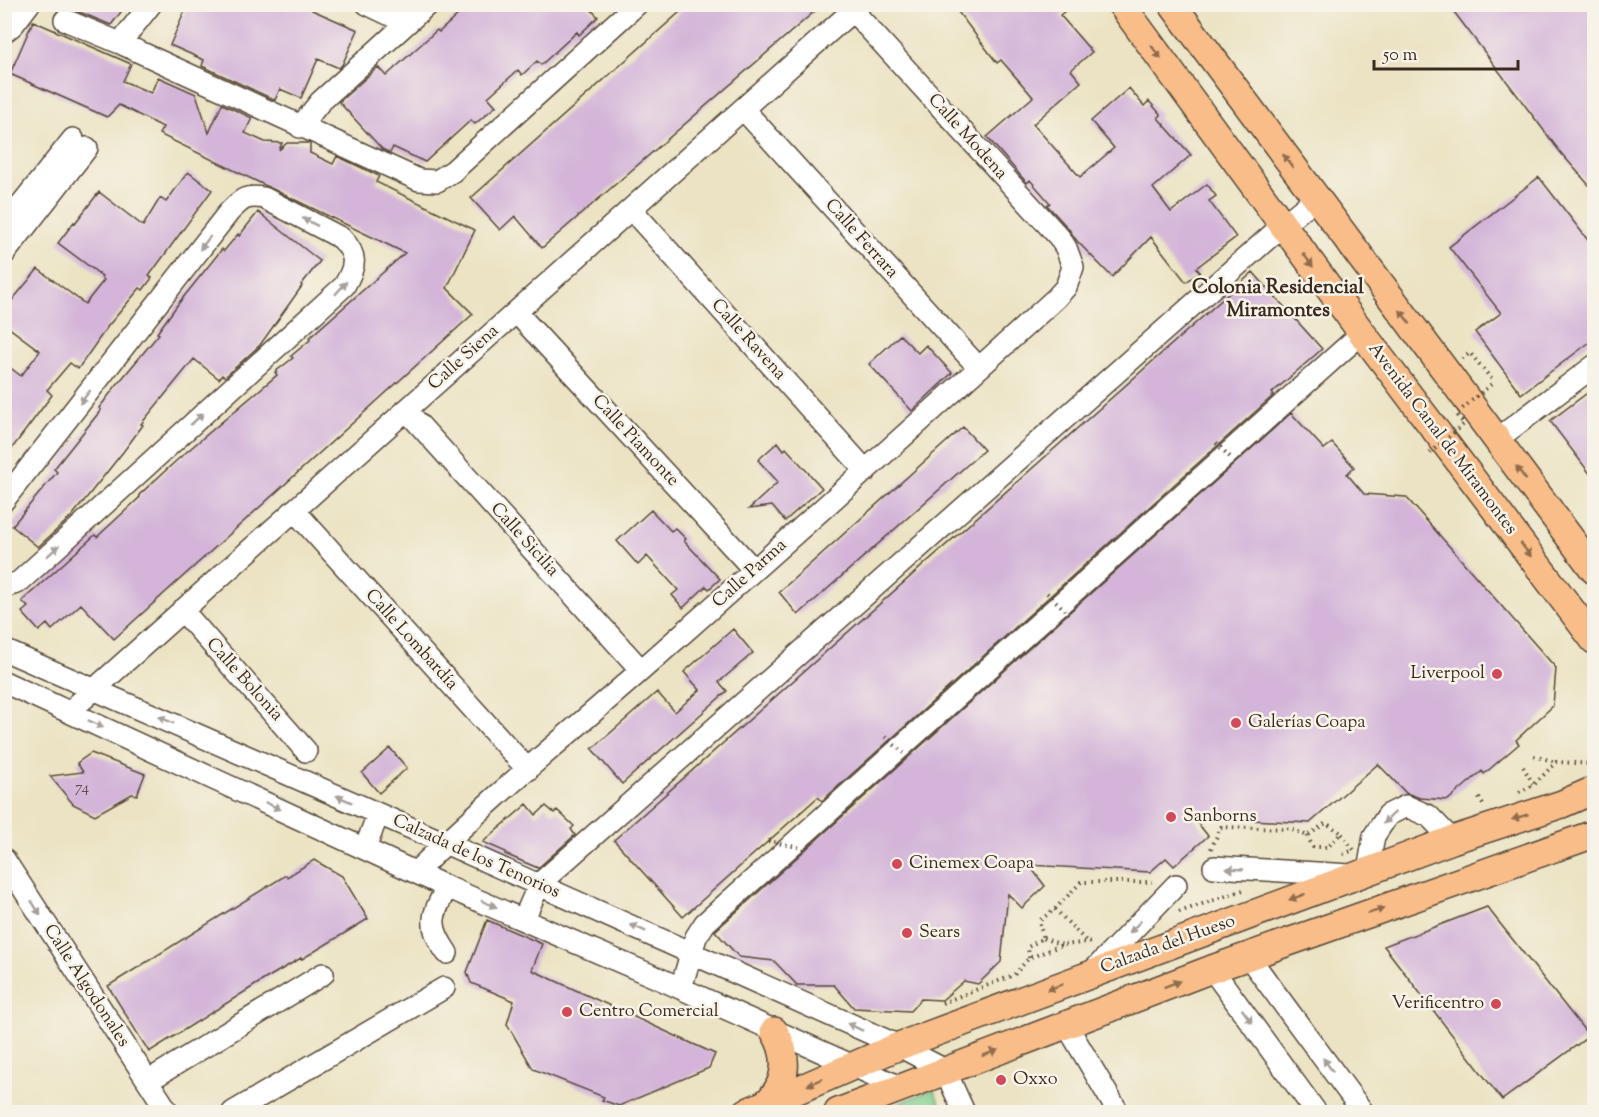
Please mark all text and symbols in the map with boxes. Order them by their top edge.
scale bar [1374,33,1518,71]
one-way arrow [1150,43,1162,59]
text: 50 m [1382,43,1418,69]
street label: Calle Modena [921,88,1013,186]
one-way arrow [1283,153,1295,168]
street label: Calle Ferrara [818,193,904,285]
one-way arrow [302,217,319,227]
one-way arrow [198,235,211,251]
one-way arrow [1302,251,1314,267]
district label: Colonia Residencial Miramontes [1192,274,1364,326]
one-way arrow [334,280,348,295]
street label: Calle Ravena [704,293,792,387]
one-way arrow [1399,310,1411,325]
street label: Calle Siena [423,319,505,397]
street label: Avenida Canal de Miramontes [1361,337,1523,541]
one-way arrow [79,389,92,405]
street label: Calle Piamonte [585,389,685,493]
one-way arrow [190,413,204,427]
one-way arrow [1516,466,1528,481]
street label: Calle Sicilia [484,497,564,583]
street label: Calle Parma [707,533,793,615]
one-way arrow [1520,542,1533,558]
one-way arrow [46,544,60,558]
street label: Calle Lombardía [358,584,464,696]
street label: Calle Bolonia [199,632,289,728]
place label: Liverpool [1410,661,1485,687]
marker: Liverpool [1490,667,1504,681]
place label: Galerías Coapa [1248,710,1366,736]
one-way arrow [157,715,175,724]
marker: Galerías Coapa [1229,716,1243,730]
one-way arrow [87,720,104,729]
house number: 74 [75,778,89,799]
one-way arrow [336,794,353,803]
one-way arrow [264,802,281,811]
place label: Sanborns [1183,804,1257,830]
street label: Calzada de los Tenorios [388,808,564,906]
marker: Sanborns [1164,810,1178,824]
one-way arrow [1381,811,1396,825]
one-way arrow [1511,813,1529,823]
place label: Cinemex Coapa [909,851,1034,877]
marker: Cinemex Coapa [890,857,904,871]
one-way arrow [1226,864,1245,873]
one-way arrow [1288,893,1306,903]
one-way arrow [480,899,498,909]
one-way arrow [30,900,41,916]
one-way arrow [1367,906,1385,916]
street label: Calzada del Hueso [1097,908,1239,981]
street label: Calle Algodonales [37,919,135,1053]
one-way arrow [1129,919,1143,933]
place label: Sears [919,920,960,946]
one-way arrow [629,923,647,932]
marker: Sears [900,926,914,940]
one-way arrow [1163,979,1181,988]
one-way arrow [1046,983,1064,993]
place label: Verificentro [1391,991,1484,1017]
marker: Verificentro [1489,997,1503,1011]
place label: Centro Comercial [579,999,719,1025]
marker: Centro Comercial [560,1005,574,1019]
one-way arrow [1240,1008,1252,1024]
one-way arrow [846,1022,863,1031]
one-way arrow [981,1048,999,1058]
one-way arrow [1323,1058,1335,1073]
place label: Oxxo [1013,1067,1058,1093]
marker: Oxxo [994,1073,1008,1087]
one-way arrow [807,1078,824,1087]

